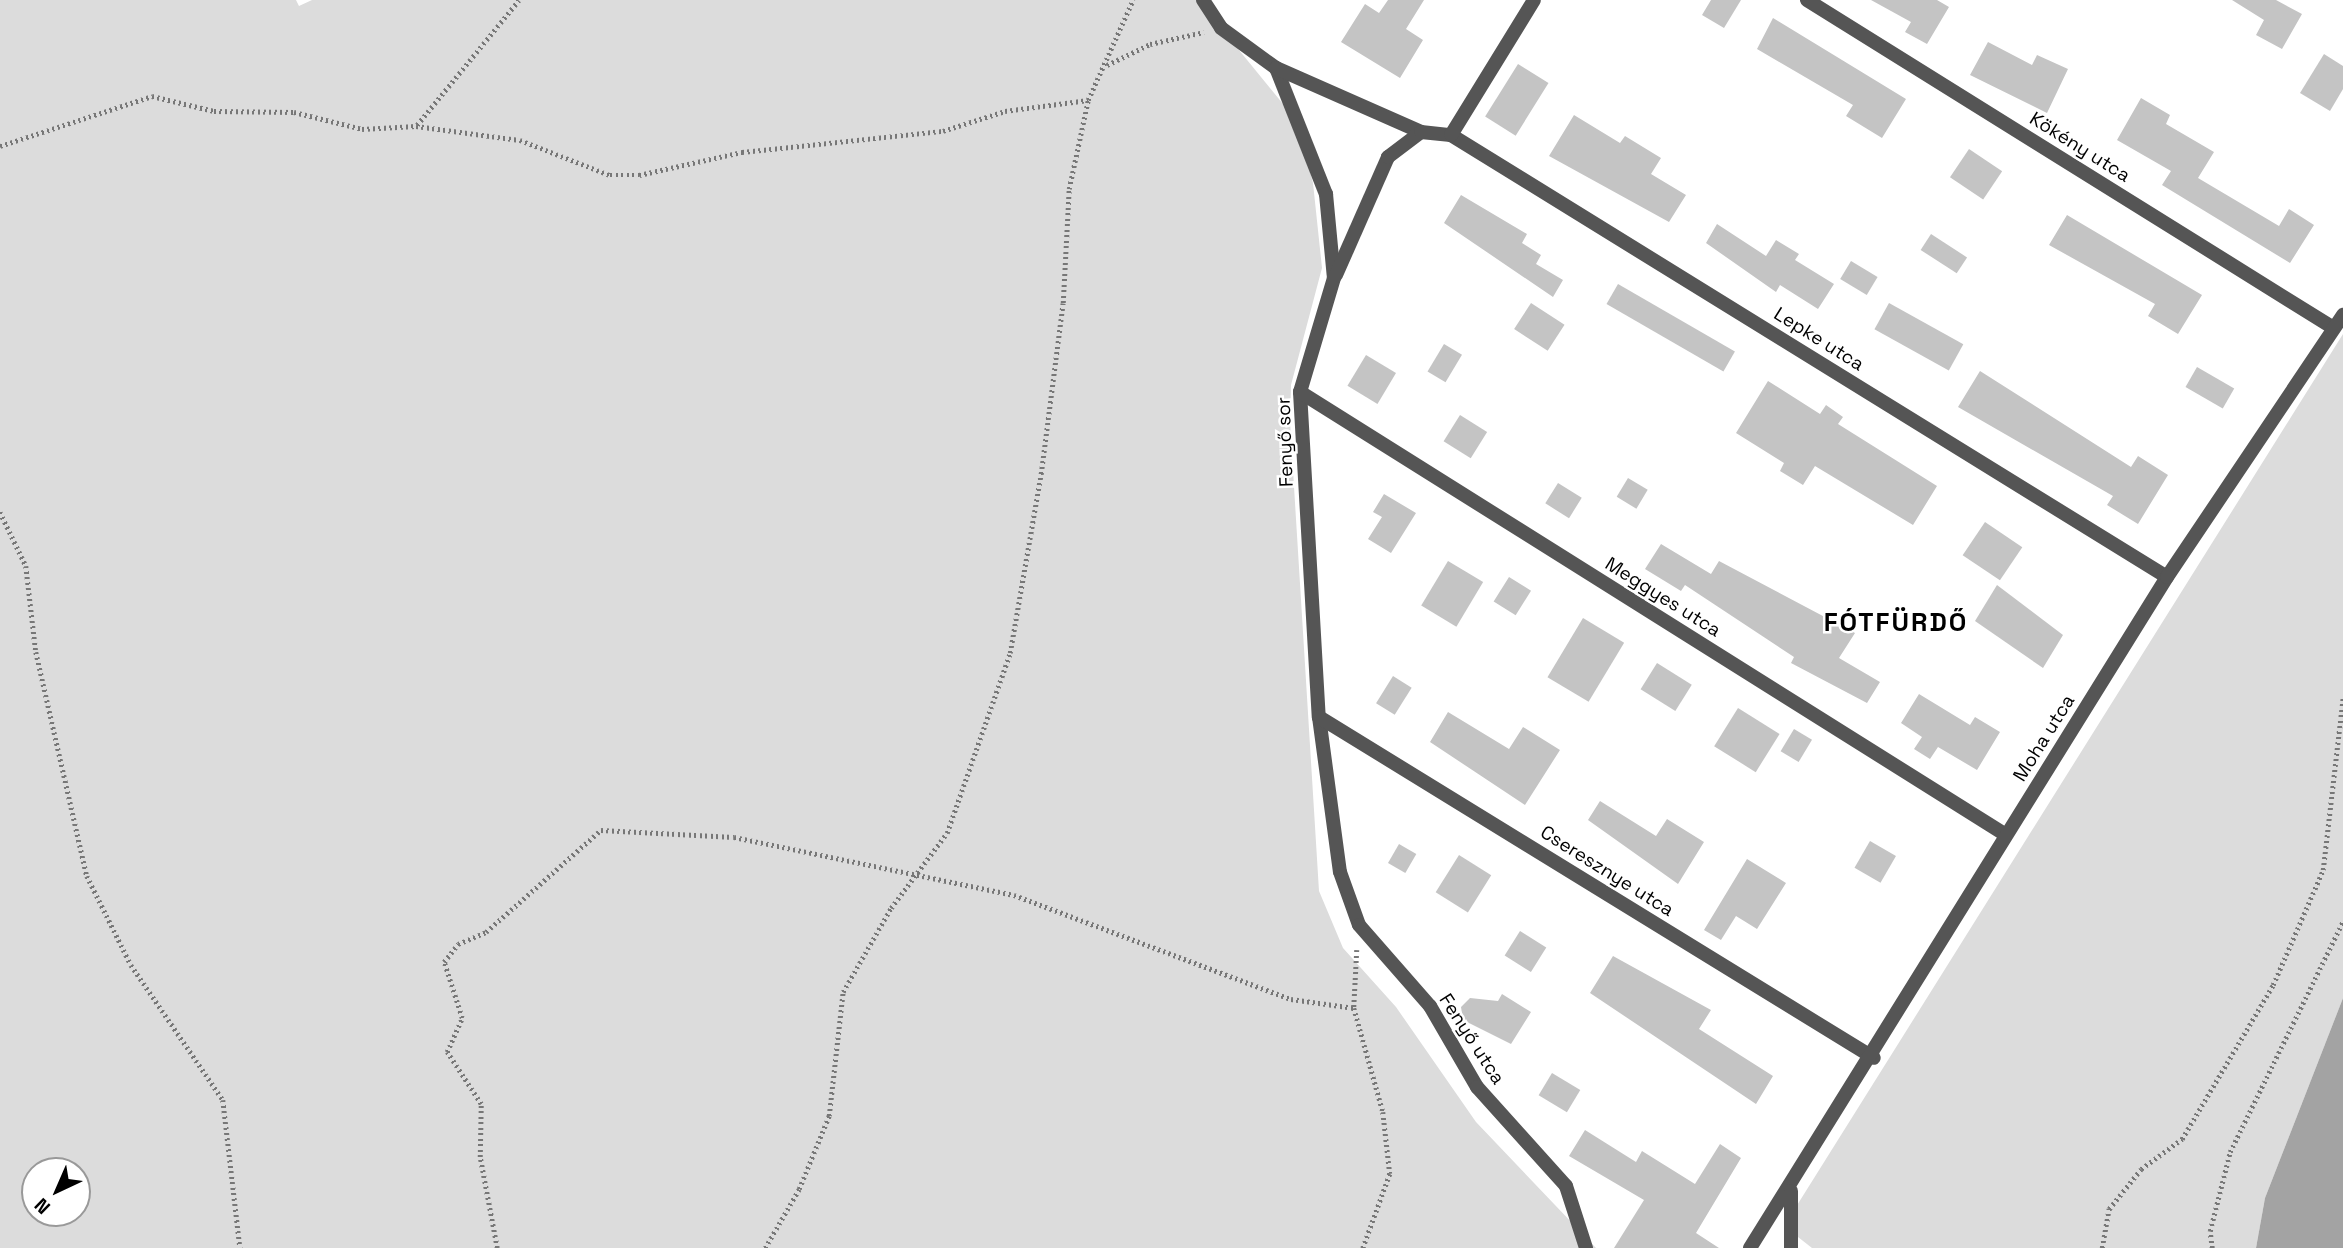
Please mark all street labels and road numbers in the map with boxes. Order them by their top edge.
street label: Kökény utca [2026,107,2134,187]
street label: Lepke utca [1770,302,1868,376]
street label: Fenyő sor [1272,397,1298,487]
street label: Meggyes utca [1601,552,1725,642]
street label: Moha utca [2008,690,2080,786]
street label: Cseresznye utca [1536,821,1678,921]
street label: Fenyő utca [1434,989,1510,1089]

